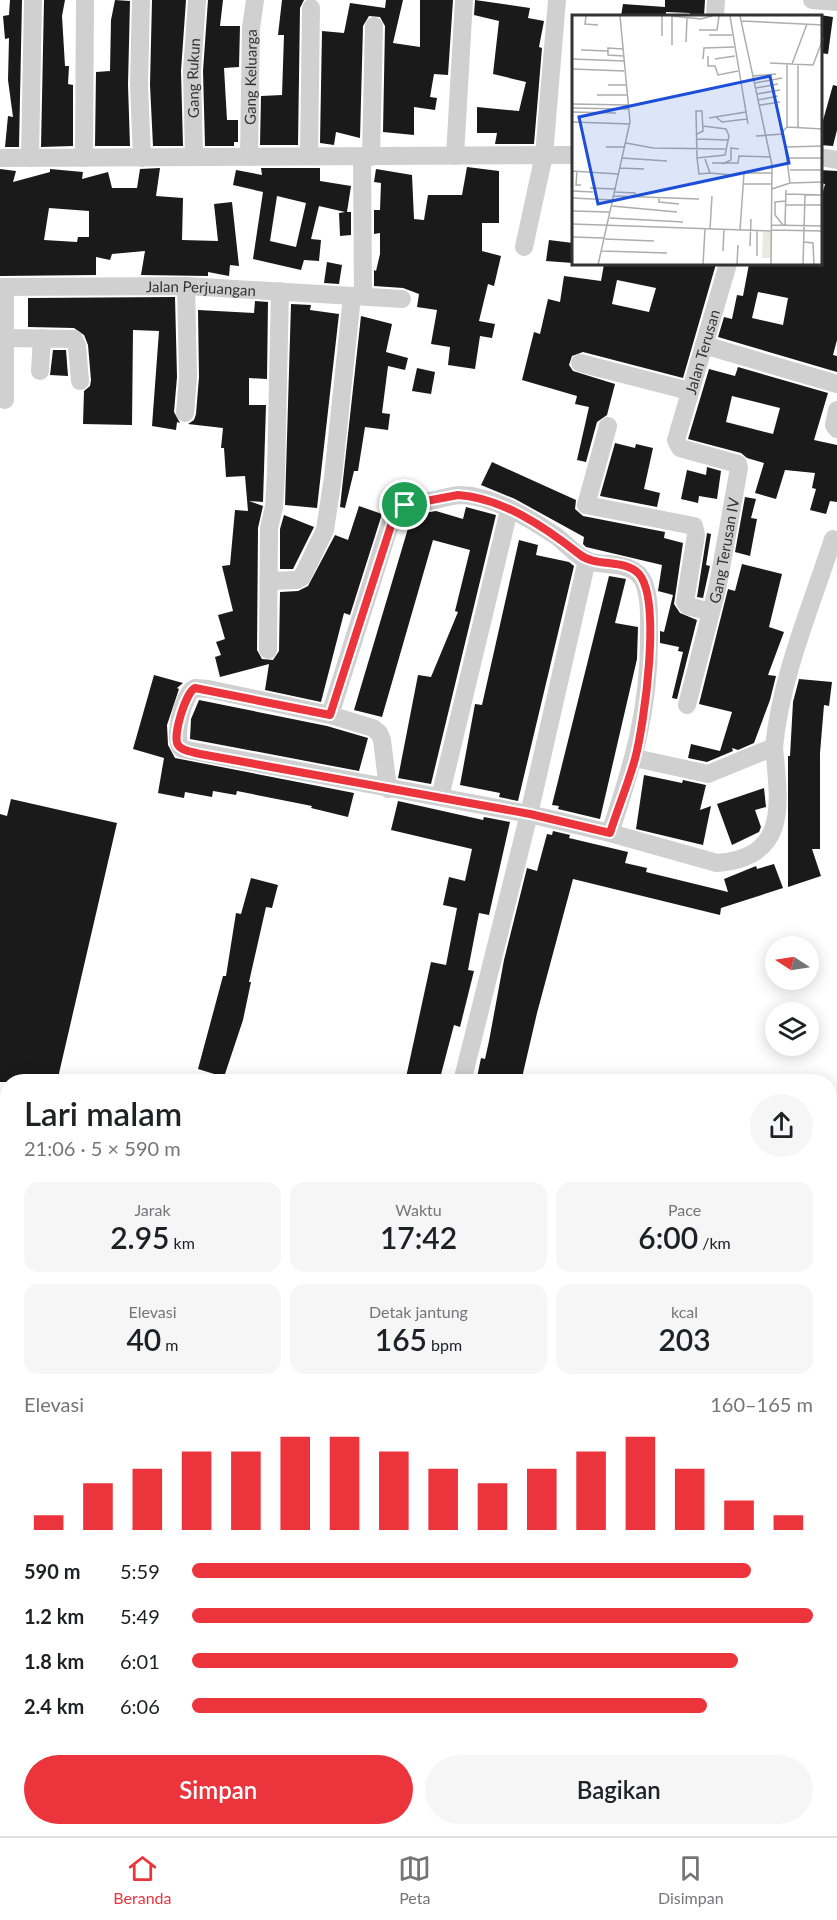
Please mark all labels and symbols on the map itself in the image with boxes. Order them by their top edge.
inset map [572,15,822,266]
street label: Gang Keluarga [240,29,260,125]
street label: Gang Rukun [183,37,203,118]
street label: Jalan Perjuangan [146,277,257,299]
street label: Jalan Terusan [681,307,723,396]
pin [379,479,430,530]
street label: Gang Terusan IV [705,495,743,605]
north arrow [765,936,819,990]

